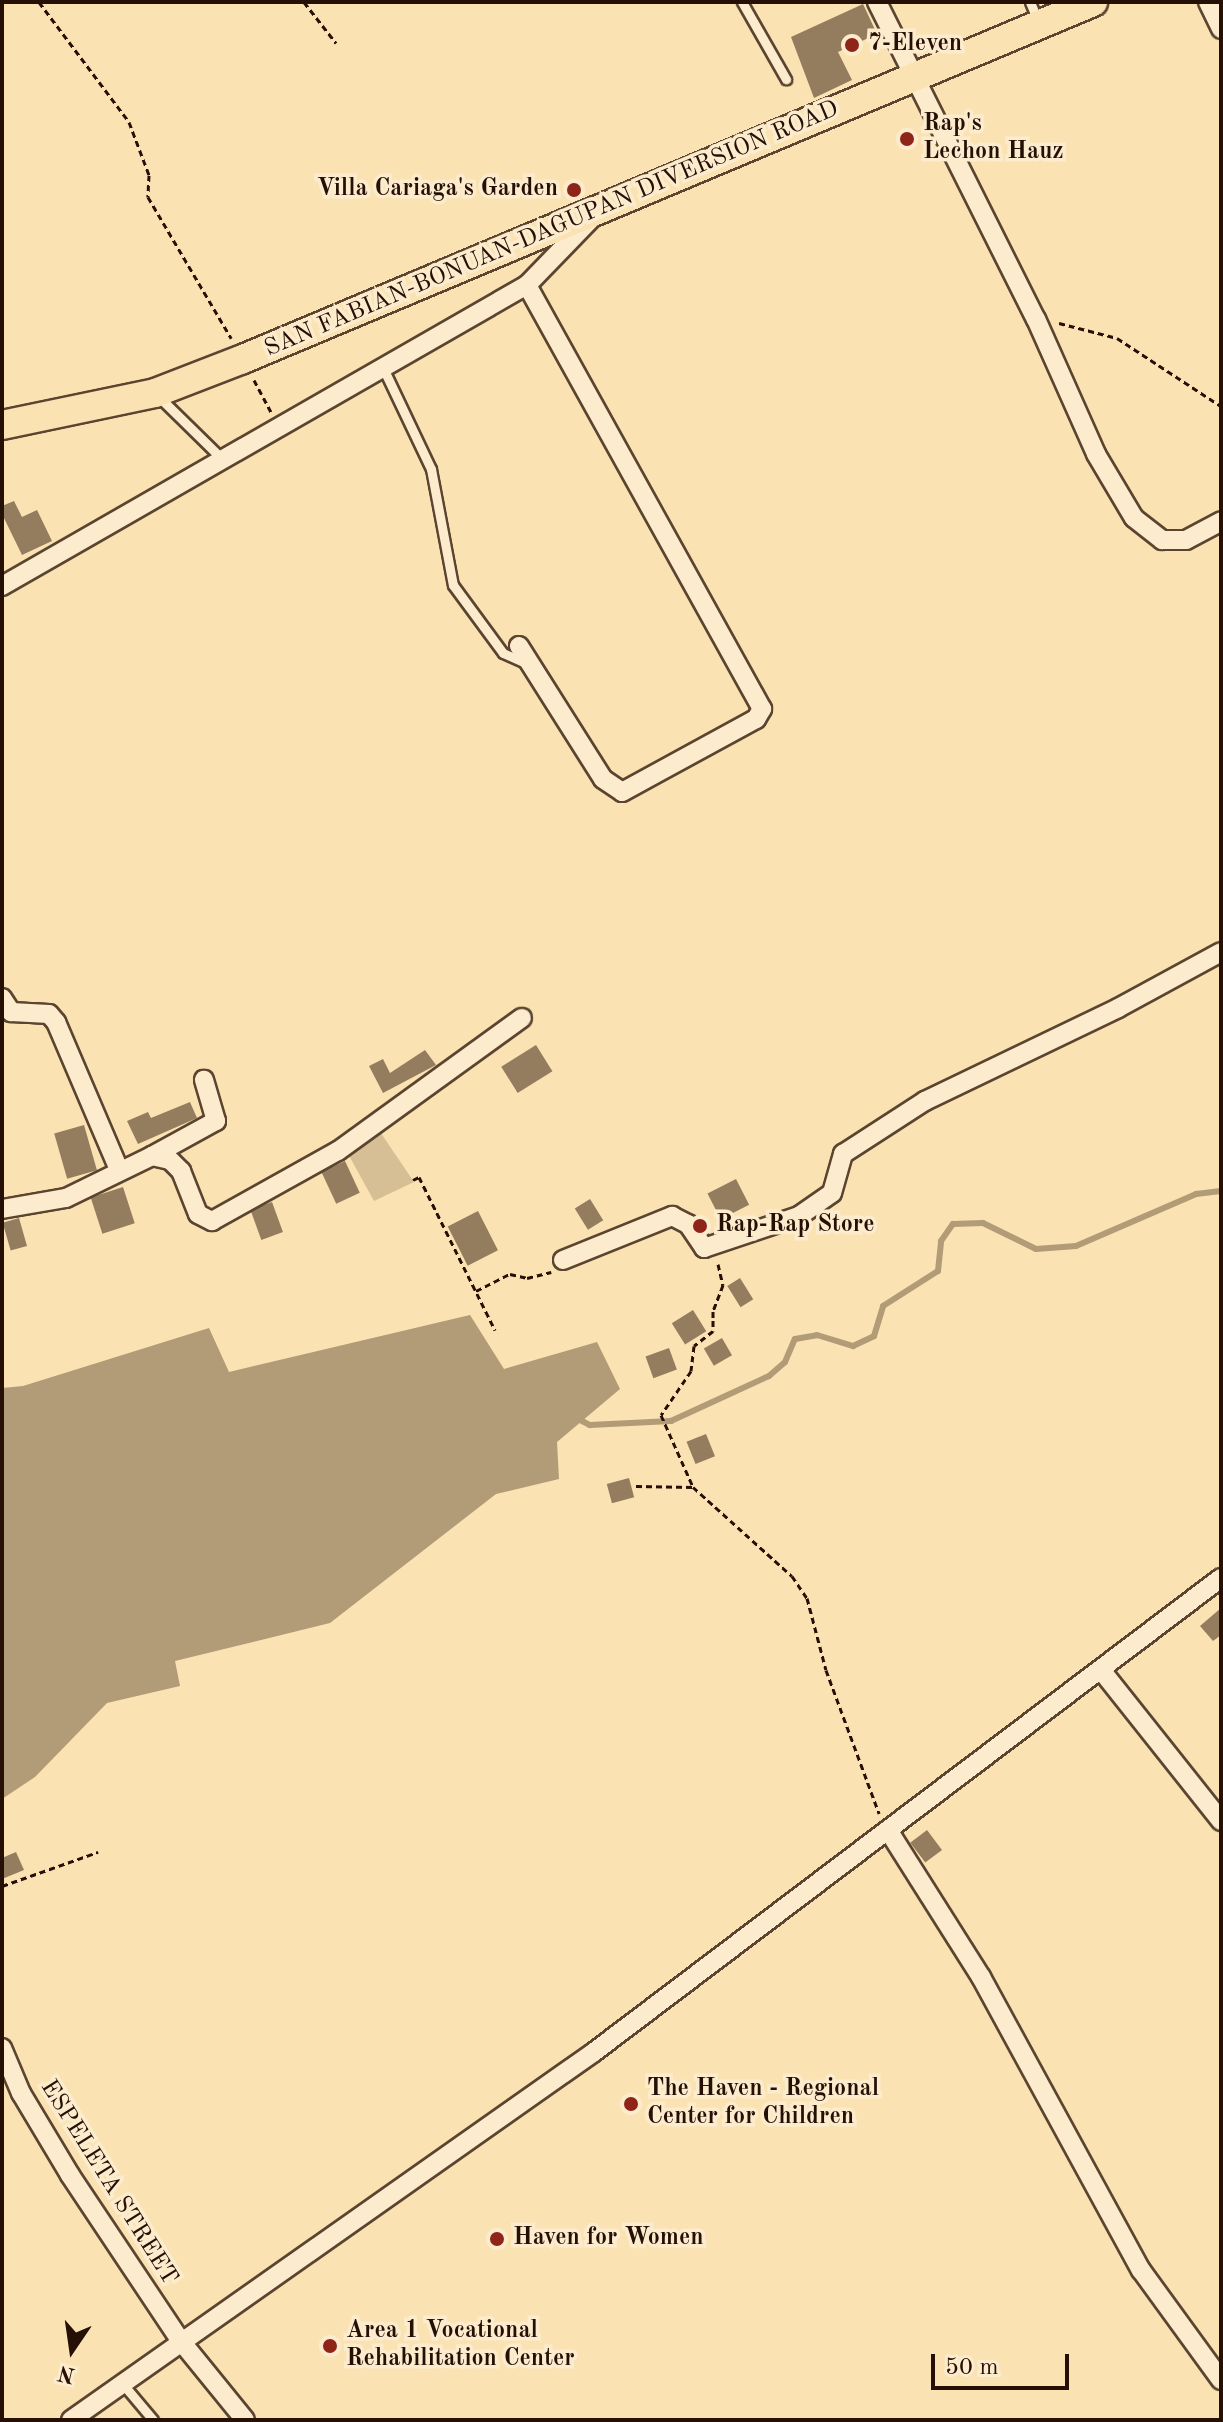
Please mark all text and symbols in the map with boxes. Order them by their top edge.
place label: 7-Eleven [868,31,962,59]
marker: 7-Eleven [843,36,861,54]
street label: SAN FABIAN-BONUAN-DAGUPAN DIVERSION ROAD [261,95,843,365]
place label: Rap's Lechon Hauz [923,111,1063,167]
marker: Rap's Lechon Hauz [898,130,916,148]
place label: Villa Cariaga's Garden [317,176,558,204]
marker: Villa Cariaga's Garden [565,181,583,199]
place label: Rap-Rap Store [716,1212,875,1240]
marker: Rap-Rap Store [691,1217,709,1235]
street label: ESPELETA STREET [33,2075,183,2291]
place label: The Haven - Regional Center for Children [647,2076,879,2132]
marker: The Haven - Regional Center for Children [622,2095,640,2113]
place label: Haven for Women [513,2225,704,2253]
marker: Haven for Women [488,2230,506,2248]
north arrow [32,2310,112,2390]
place label: Area 1 Vocational Rehabilitation Center [346,2318,575,2374]
marker: Area 1 Vocational Rehabilitation Center [321,2337,339,2355]
scale bar [935,2338,1073,2388]
text: 50 m [945,2356,999,2380]
text: N [56,2361,77,2386]

